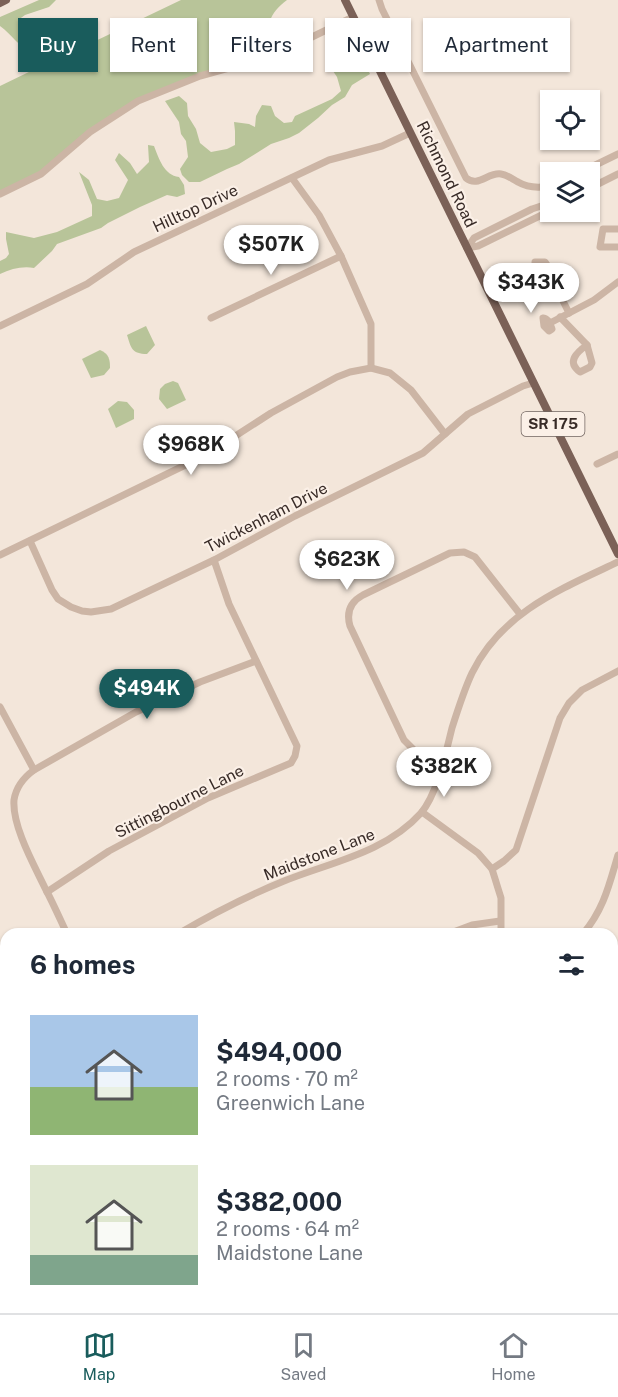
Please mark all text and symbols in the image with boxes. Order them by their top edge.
chip: Buy [18,18,98,72]
chip: Rent [110,18,197,72]
chip: Filters [209,18,313,72]
chip: New [325,18,411,72]
chip: Apartment [423,18,570,72]
map controls [540,90,600,222]
button: locate [540,90,600,150]
street label: Richmond Road [413,118,481,230]
button: layers [540,162,600,222]
street label: Hilltop Drive [150,180,241,236]
pin: $507K [229,225,313,276]
text: $507K [238,232,304,256]
pin: $343K [489,263,573,314]
text: $343K [497,270,565,294]
road number: SR 175 [522,412,584,436]
pin: $968K [149,425,233,476]
text: $968K [157,432,225,456]
street label: Twickenham Drive [202,478,331,557]
pin: $623K [305,540,389,591]
text: $623K [313,547,381,571]
pin: $494K [105,669,189,720]
text: $494K [113,676,181,700]
pin: $382K [402,747,486,798]
text: $382K [410,754,478,778]
street label: Sittingbourne Lane [112,761,247,842]
street label: Maidstone Lane [261,825,377,884]
icon: filters [555,948,588,981]
text: 6 homes [30,949,135,980]
text: $494,000 [216,1036,342,1067]
icon: home [78,1039,150,1111]
text: 2 rooms · 70 m² [216,1067,358,1091]
text: Greenwich Lane [216,1091,365,1115]
text: $382,000 [216,1186,342,1217]
icon: home [78,1189,150,1261]
text: 2 rooms · 64 m² [216,1217,359,1241]
text: Maidstone Lane [216,1241,363,1265]
tab: Map [83,1329,116,1384]
tab: Saved [281,1329,326,1384]
tab: Home [491,1329,535,1384]

